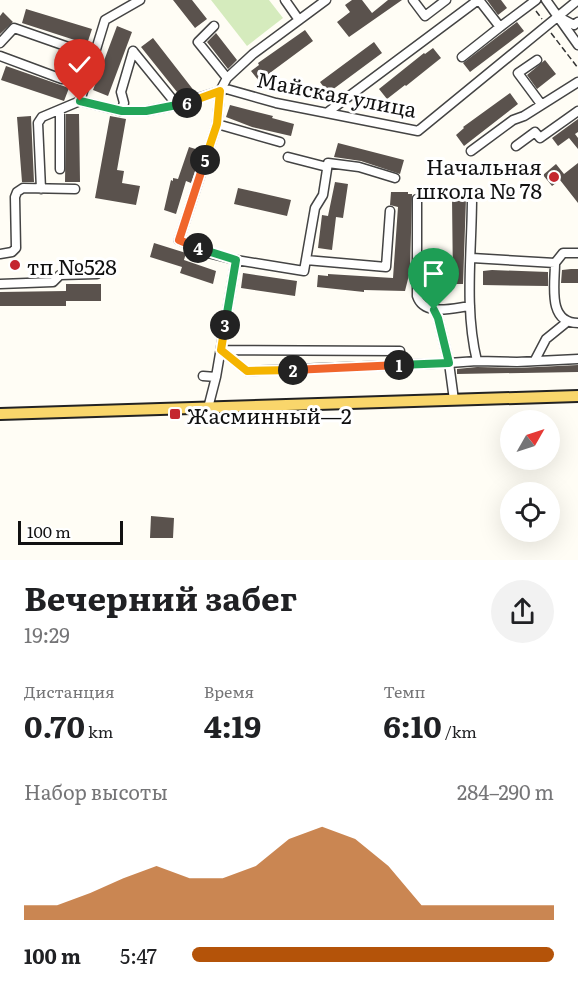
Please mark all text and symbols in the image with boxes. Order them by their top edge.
pin [54,39,105,101]
icon: check [63,48,96,81]
street label: Майская улица [254,62,420,124]
pin: 6 [172,88,202,118]
text: 6 [182,91,192,115]
pin: 5 [190,145,220,175]
text: 5 [201,148,209,172]
place label: Начальная школа № 78 [416,150,542,205]
marker: Начальная школа № 78 [547,170,561,184]
pin: 4 [183,233,213,263]
text: 4 [193,236,203,260]
pin [408,248,459,310]
place label: тп №528 [27,250,117,281]
icon: arrive [417,257,450,290]
marker: тп №528 [8,258,22,272]
pin: 3 [210,310,240,340]
text: 3 [221,313,229,337]
pin: 1 [384,350,414,380]
text: 1 [396,353,402,377]
pin: 2 [278,355,308,385]
text: 2 [289,358,297,382]
place label: Жасминный—2 [187,399,352,430]
marker: Жасминный—2 [168,407,182,421]
north arrow [500,410,560,470]
map controls [500,410,560,542]
button: locate [500,482,560,542]
scale bar [18,518,123,546]
text: 100 m [27,519,71,543]
text: Вечерний забег [24,572,297,621]
button: share [491,580,554,643]
text: 19:29 [24,619,70,649]
text: Дистанция [24,679,115,703]
text: Время [204,679,254,703]
text: Темп [383,679,425,703]
text: 0.70 [24,703,85,747]
text: 4:19 [204,703,261,747]
text: 6:10 [383,703,442,747]
text: km [85,719,113,743]
text: /km [442,719,477,743]
text: Набор высоты [24,776,168,806]
text: 284–290 m [457,776,554,806]
text: 100 m [24,940,81,970]
text: 5:47 [120,940,157,970]

